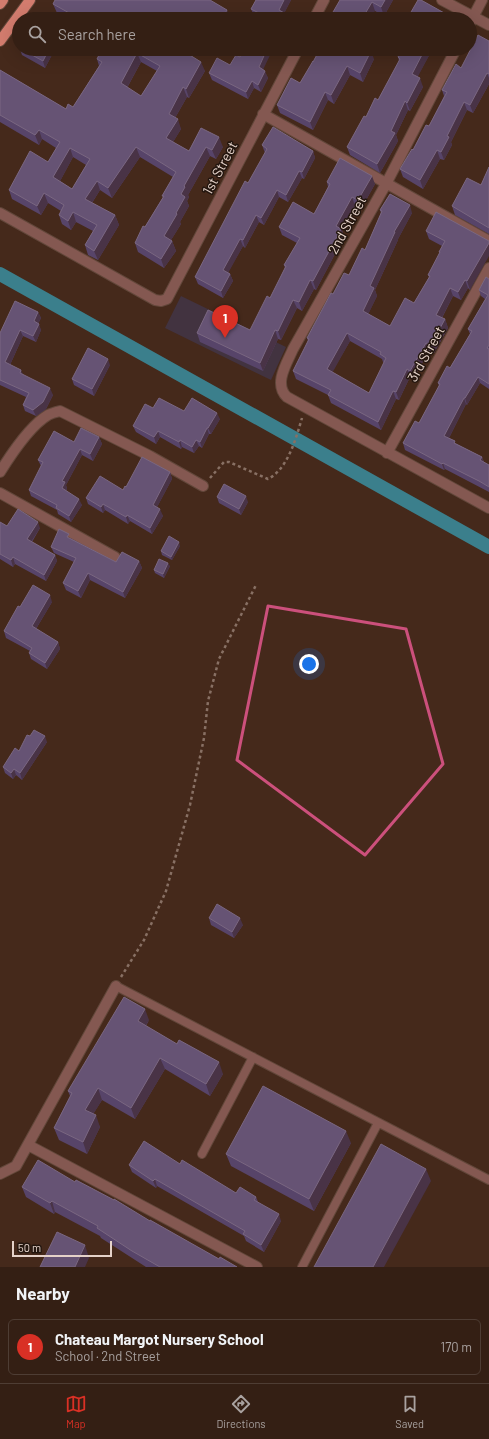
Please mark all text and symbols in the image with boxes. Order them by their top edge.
search box [12,12,477,56]
icon: search [26,23,48,45]
text: Search here [58,25,136,43]
street label: 1st Street [198,138,241,197]
street label: 2nd Street [324,193,369,257]
pin: 1 [212,305,238,338]
street label: 3rd Street [403,323,448,385]
your location [299,654,319,674]
scale bar [12,1239,112,1258]
text: 50 m [18,1241,41,1254]
text: Nearby [16,1283,70,1303]
text: Chateau Margot Nursery School [55,1330,264,1348]
text: 1 [28,1339,32,1355]
text: 170 m [441,1339,472,1355]
text: School · 2nd Street [55,1348,160,1364]
tab: Map [65,1393,87,1430]
tab: Directions [216,1393,266,1430]
tab: Saved [395,1393,424,1430]

